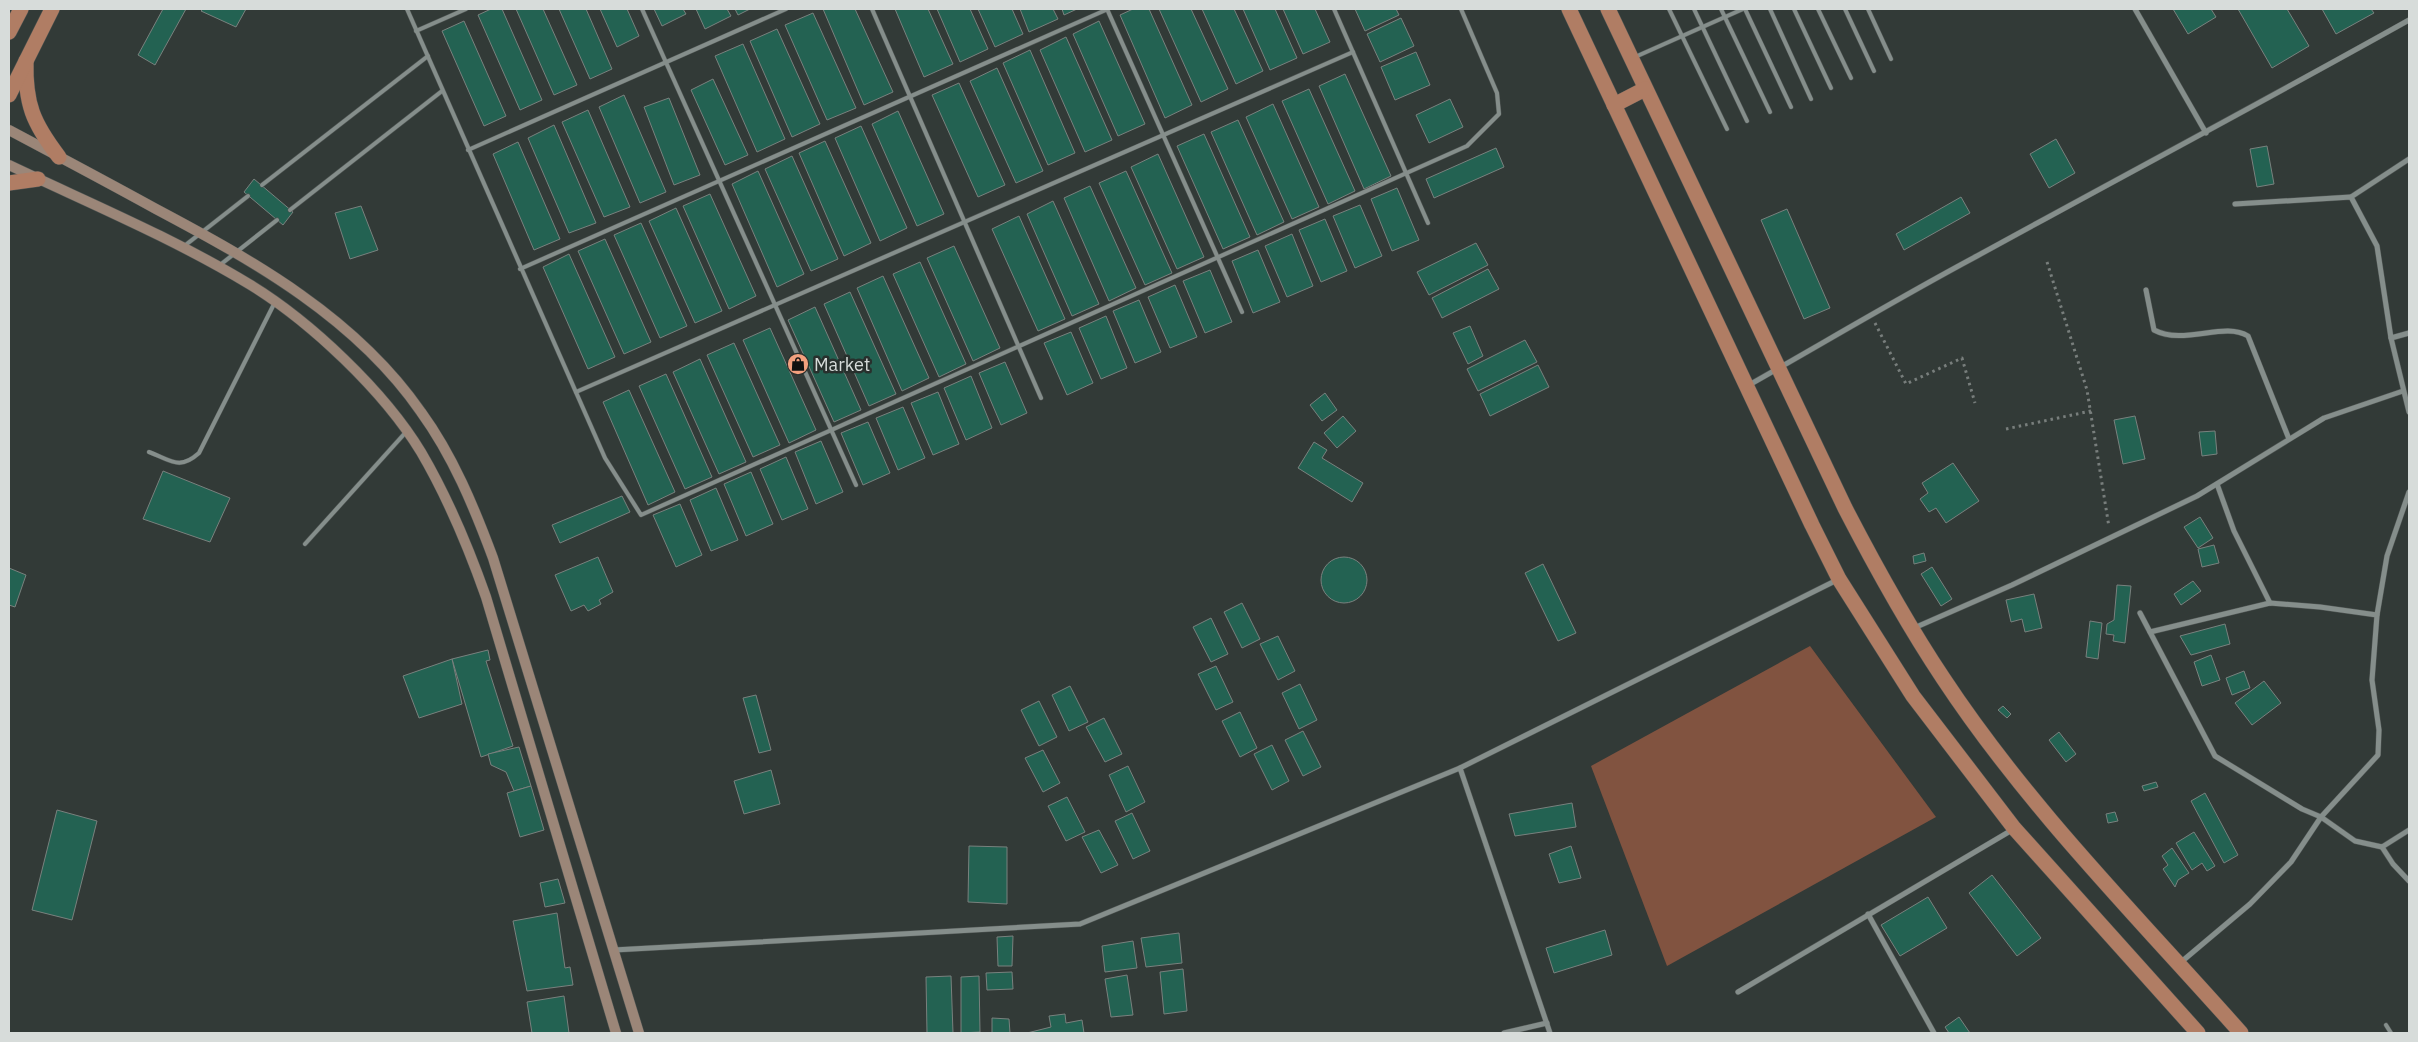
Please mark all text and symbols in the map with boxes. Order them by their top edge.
shop icon: Market [786,352,810,376]
place label: Market [814,353,870,376]

